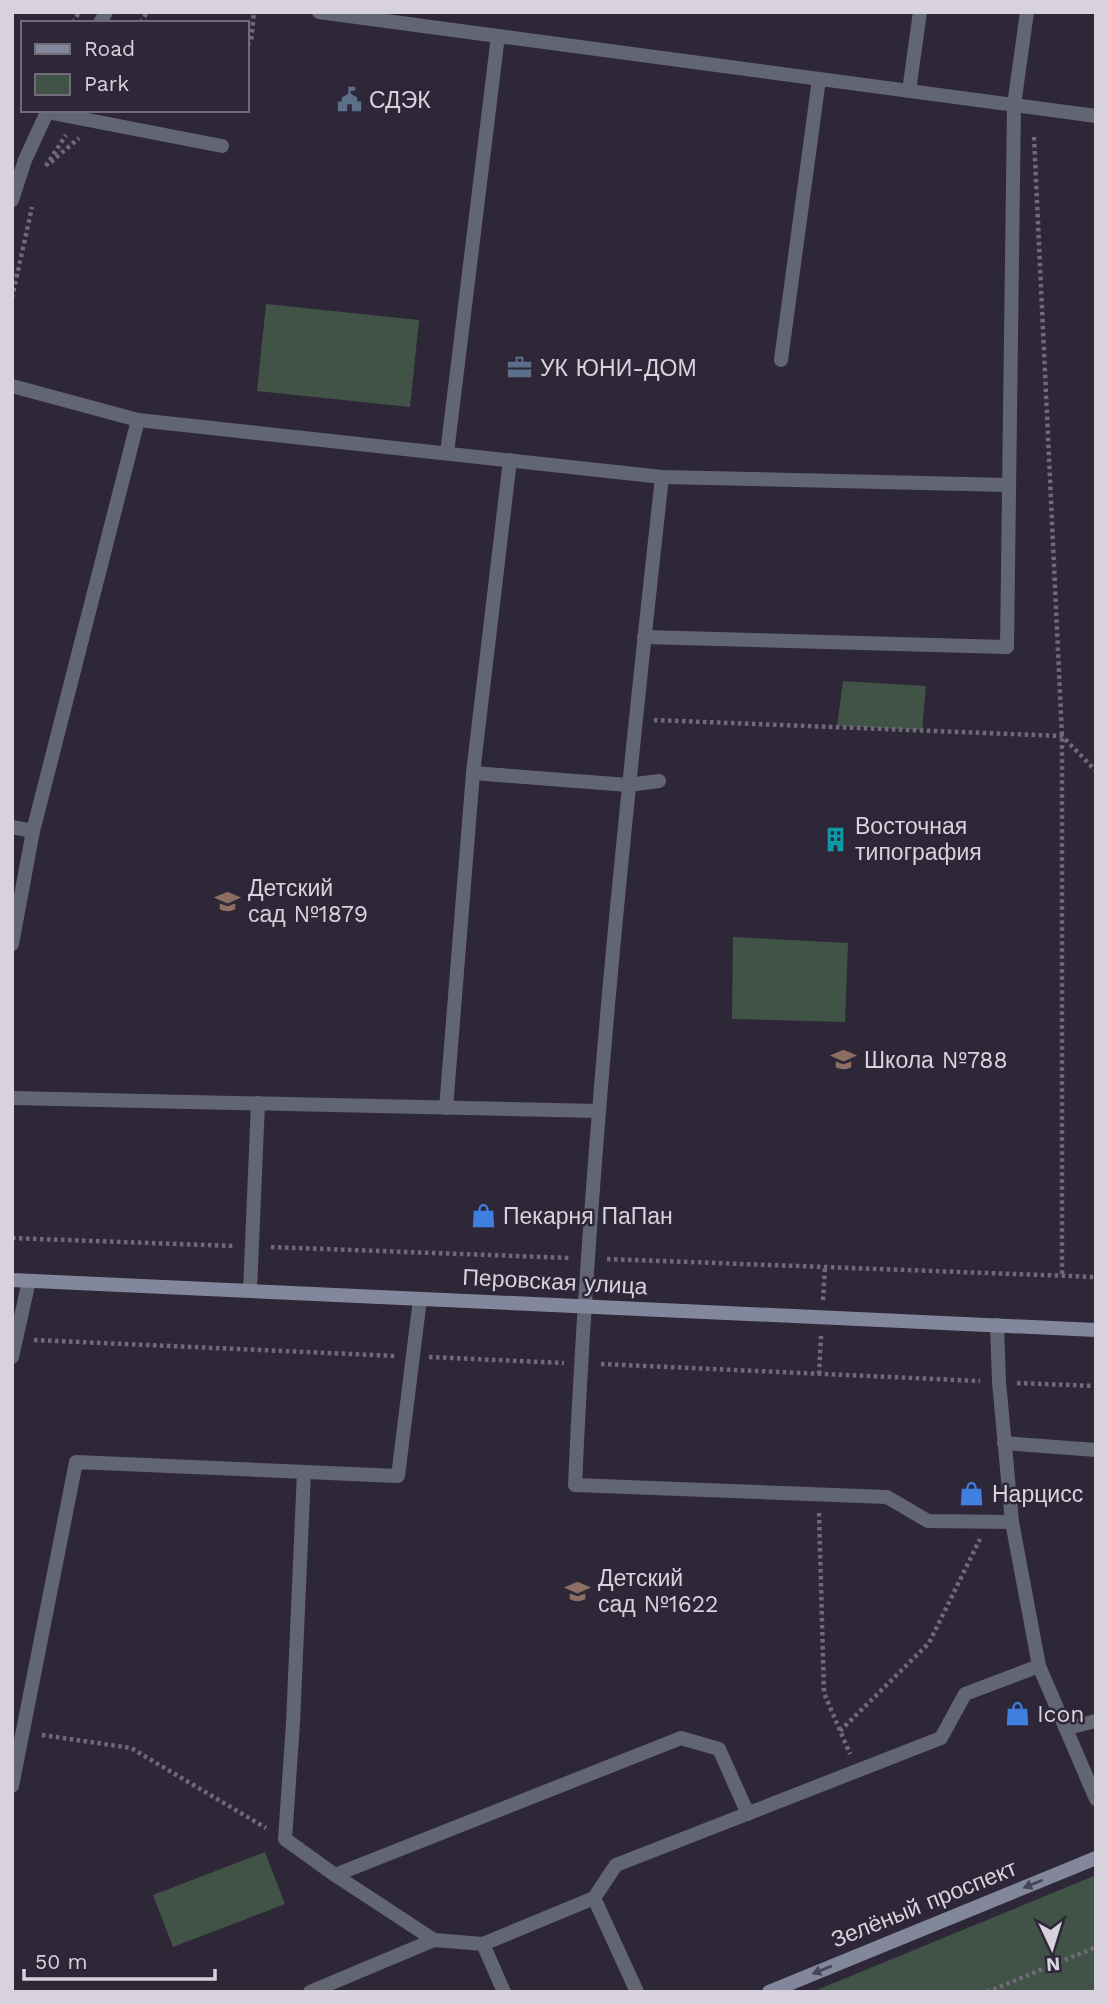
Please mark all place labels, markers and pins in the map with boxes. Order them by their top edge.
public building icon: СДЭК [335,86,363,114]
place label: СДЭК [369,87,431,114]
office icon: УК ЮНИ-ДОМ [506,354,534,382]
place label: УК ЮНИ-ДОМ [540,355,697,382]
place label: Восточная типография [855,813,982,866]
building icon: Восточная типография [821,825,849,853]
place label: Детский сад №1879 [248,875,368,928]
school or university icon: Детский сад №1879 [214,887,242,915]
school or university icon: Школа №788 [830,1046,858,1074]
place label: Школа №788 [864,1047,1008,1074]
shop icon: Пекарня ПаПан [469,1202,497,1230]
place label: Пекарня ПаПан [503,1203,673,1230]
shop icon: Нарцисс [958,1480,986,1508]
place label: Нарцисс [992,1481,1083,1508]
place label: Детский сад №1622 [598,1565,719,1618]
school or university icon: Детский сад №1622 [564,1577,592,1605]
shop icon: Icon [1003,1700,1031,1728]
place label: Icon [1037,1701,1085,1728]

